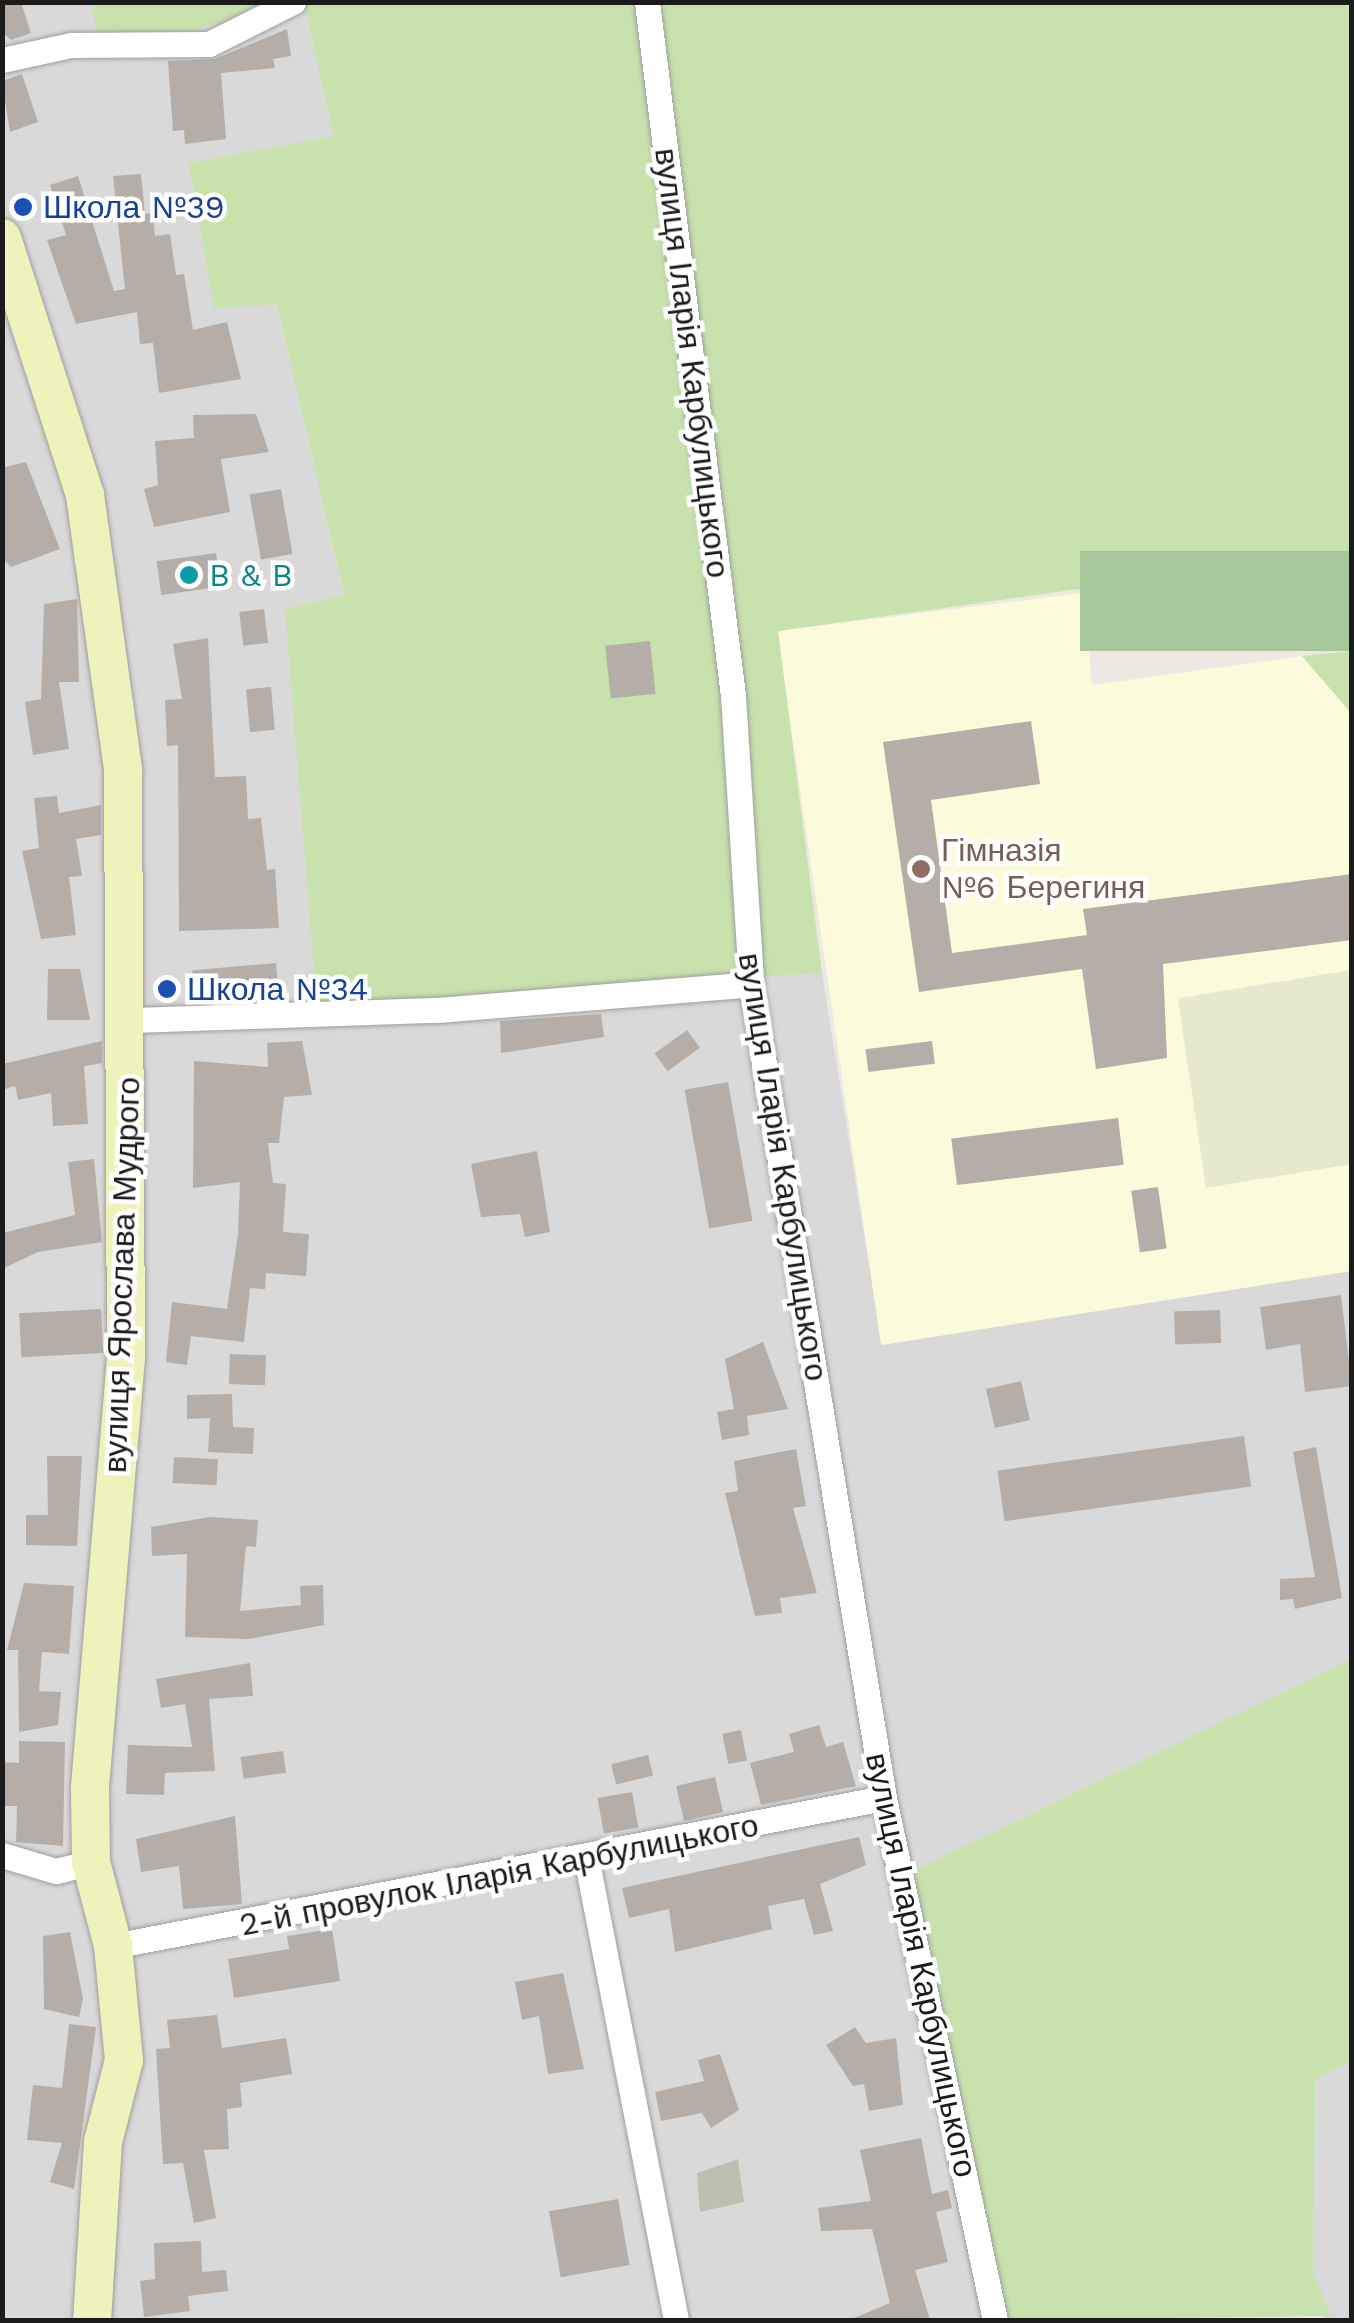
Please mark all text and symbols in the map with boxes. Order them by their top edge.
street label: вулиця Іларія Карбулицького [647,146,737,580]
place label: Школа №39 [43,188,225,226]
marker: Школа №39 [12,196,34,218]
place label: B & B [209,556,293,594]
marker: B & B [178,564,200,586]
place label: Гімназія №6 Берегиня [941,832,1145,907]
marker: Гімназія №6 Берегиня [910,858,932,880]
street label: вулиця Іларія Карбулицького [730,950,836,1384]
place label: Школа №34 [187,970,368,1008]
marker: Школа №34 [156,978,178,1000]
street label: вулиця Ярослава Мудрого [96,1076,148,1474]
street label: вулиця Іларія Карбулицького [857,1749,985,2181]
street label: 2-й провулок Іларія Карбулицького [236,1806,762,1944]

